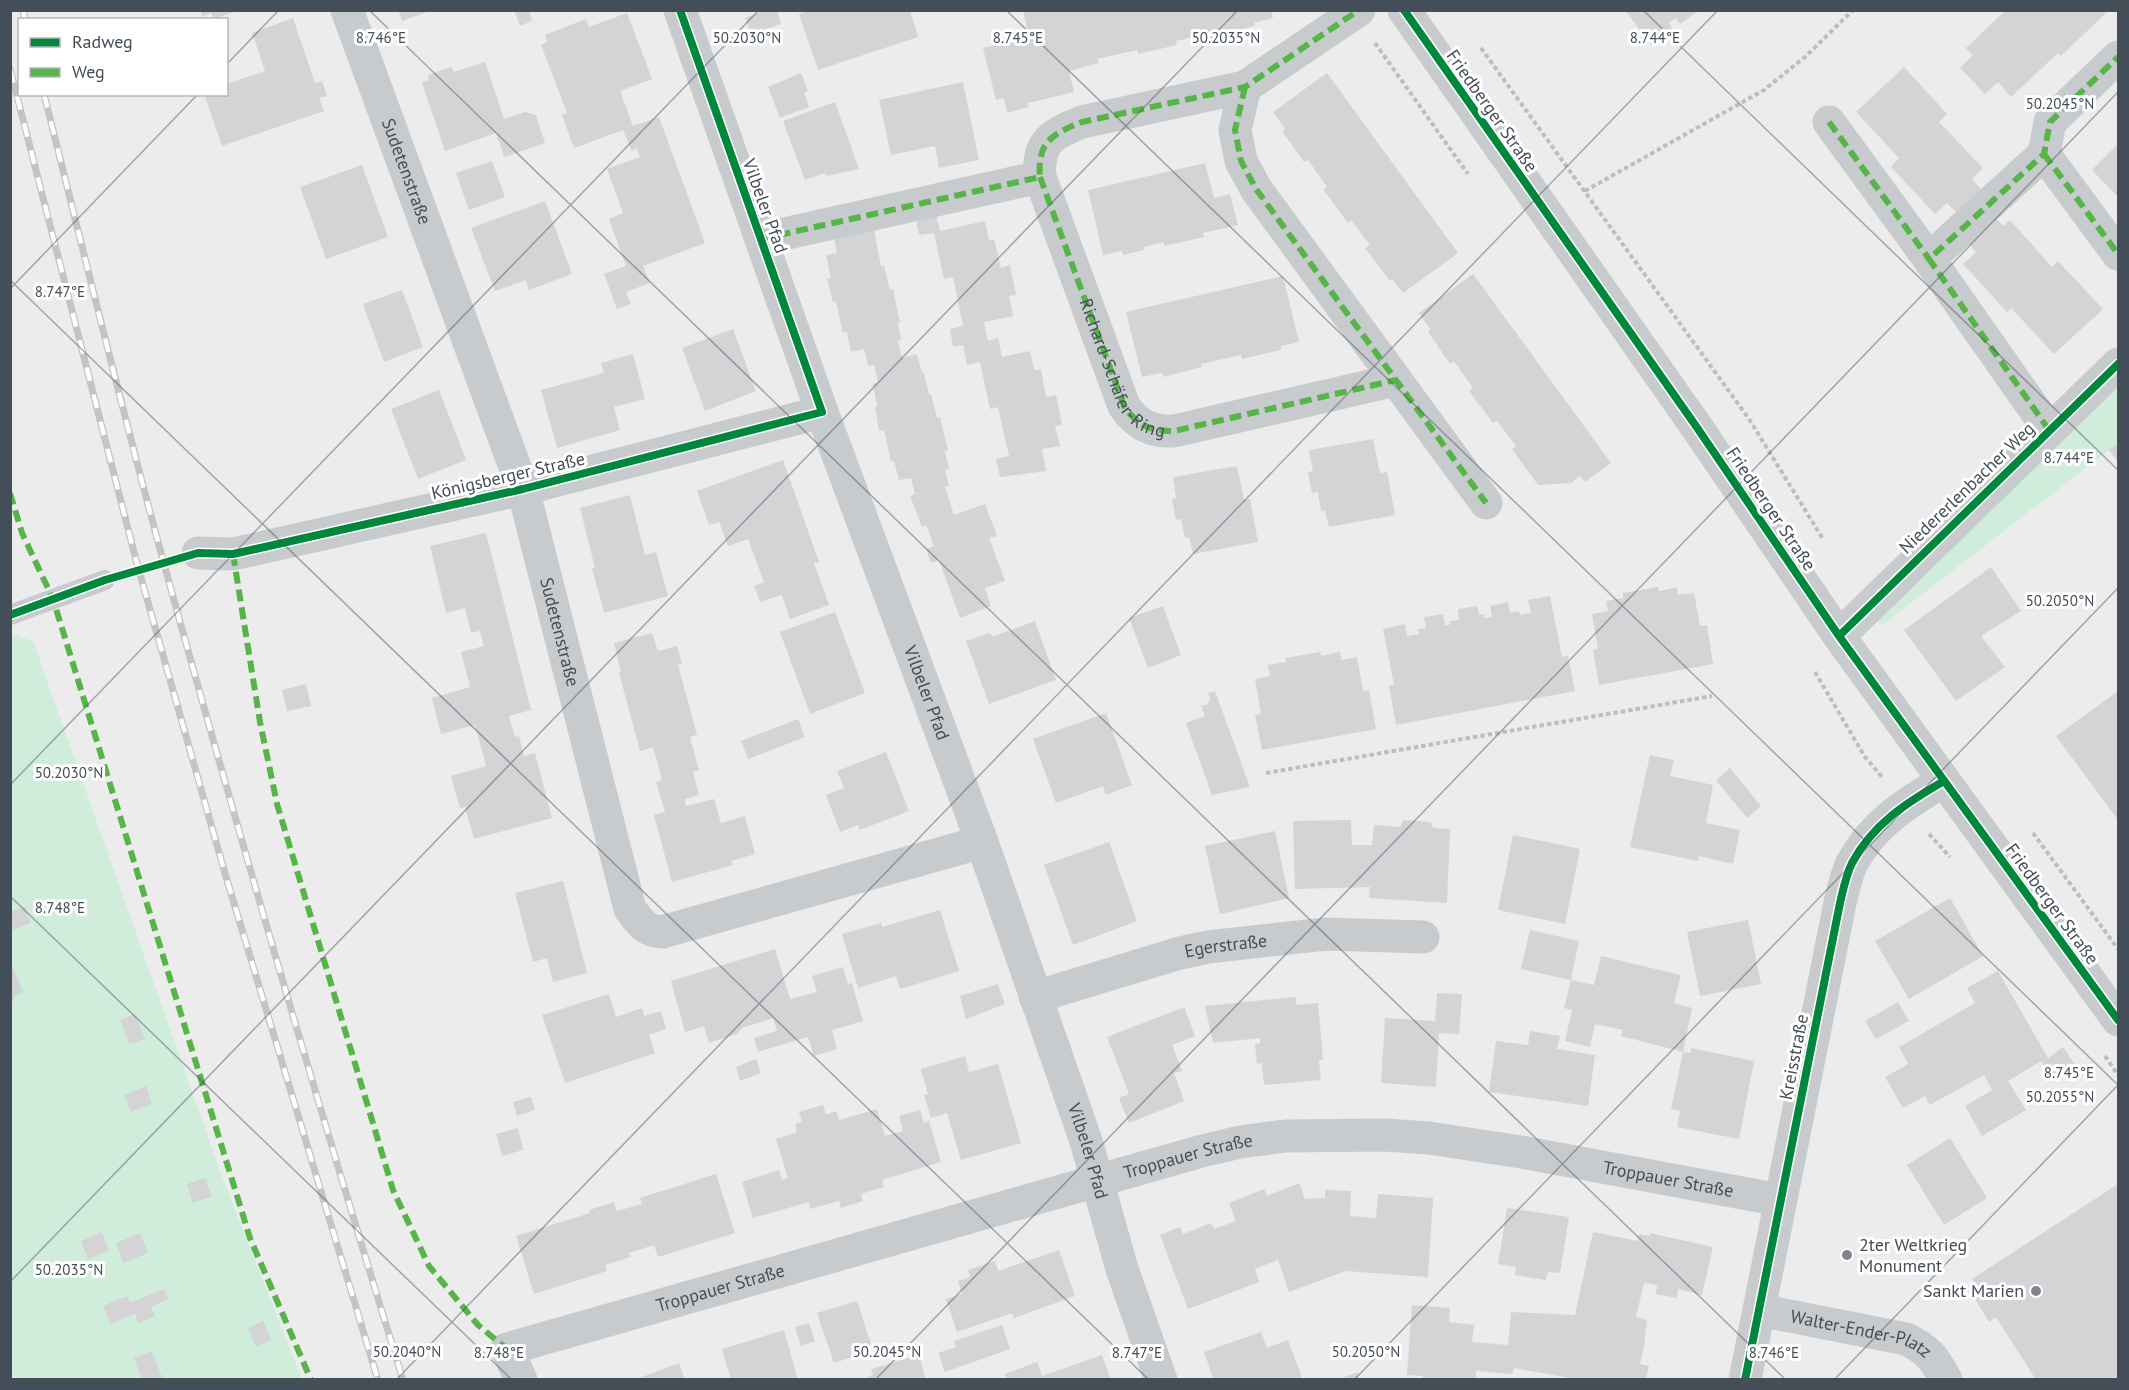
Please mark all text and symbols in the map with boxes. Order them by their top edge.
legend [18,18,228,96]
text: 8.746°E [356,28,406,47]
text: 50.2030°N [713,28,781,47]
text: 8.745°E [993,28,1043,47]
text: 50.2035°N [1192,28,1260,47]
text: 8.744°E [1630,28,1680,47]
text: Radweg [72,30,133,53]
street label: Friedberger Straße [1442,45,1543,176]
text: Weg [72,60,105,83]
text: 50.2045°N [2026,94,2094,113]
street label: Sudetenstraße [377,115,437,228]
street label: Vilbeler Pfad [737,154,793,256]
text: 8.747°E [35,282,85,301]
street label: Richard-Schäfer-Ring [1075,295,1167,442]
street label: Niedererlenbacher Weg [1894,417,2039,558]
street label: Friedberger Straße [1722,442,1821,575]
street label: Königsberger Straße [429,447,587,504]
text: 8.744°E [2044,448,2094,467]
street label: Sudetenstraße [535,575,585,689]
text: 50.2050°N [2026,591,2094,610]
street label: Vilbeler Pfad [899,641,955,743]
text: 50.2030°N [35,763,103,782]
street label: Friedberger Straße [2001,839,2104,969]
text: 8.748°E [35,898,85,917]
street label: Egerstraße [1182,929,1268,963]
street label: Kreisstraße [1774,1012,1813,1102]
text: 8.745°E [2044,1063,2094,1082]
text: 50.2055°N [2026,1087,2094,1106]
street label: Vilbeler Pfad [1062,1099,1114,1202]
street label: Troppauer Straße [1121,1128,1254,1184]
street label: Troppauer Straße [1601,1155,1736,1202]
place label: 2ter Weltkrieg Monument [1859,1233,1967,1277]
marker: 2ter Weltkrieg Monument [1840,1248,1854,1262]
street label: Troppauer Straße [653,1258,787,1317]
text: 50.2035°N [35,1260,103,1279]
place label: Sankt Marien [1923,1279,2024,1302]
marker: Sankt Marien [2029,1284,2043,1298]
street label: Walter-Ender-Platz [1789,1304,1937,1363]
text: 50.2040°N [373,1342,441,1361]
text: 50.2045°N [853,1342,921,1361]
text: 50.2050°N [1332,1342,1400,1361]
text: 8.748°E [474,1343,524,1362]
text: 8.747°E [1112,1343,1162,1362]
text: 8.746°E [1749,1343,1799,1362]

